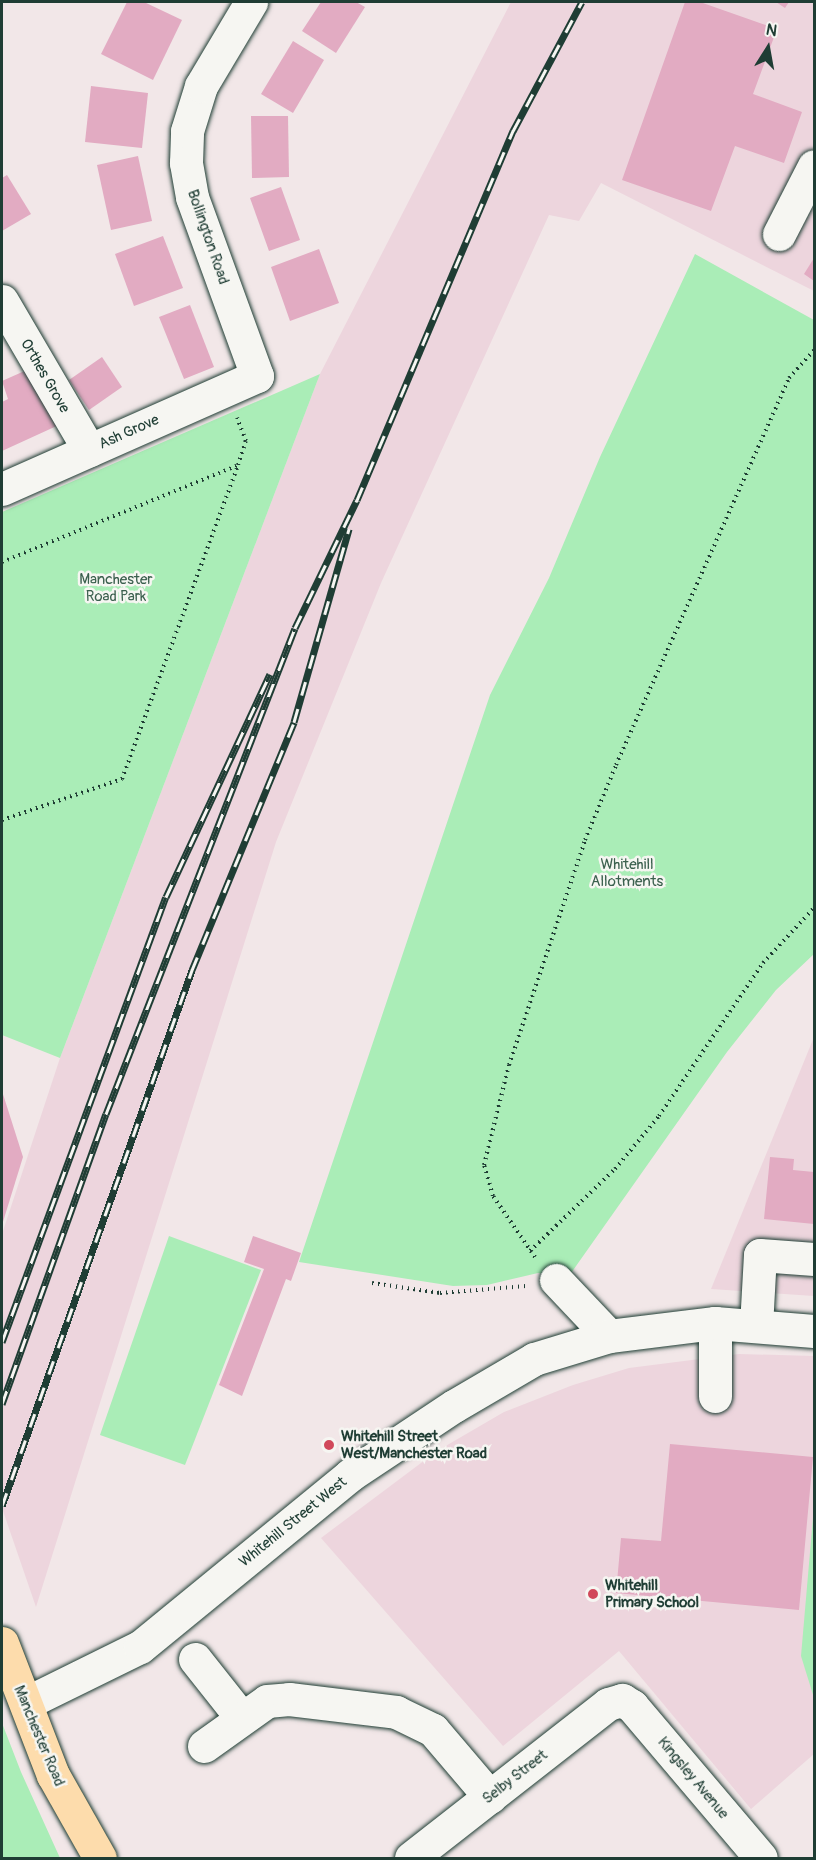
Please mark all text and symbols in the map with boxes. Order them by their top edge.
north arrow [738,18,798,78]
text: N [764,19,779,41]
street label: Bollington Road [183,187,233,287]
street label: Orthes Grove [17,336,73,416]
street label: Ash Grove [96,411,162,453]
park label: Manchester Road Park [79,570,153,605]
park label: Whitehill Allotments [591,855,663,890]
place label: Whitehill Street West/Manchester Road [341,1427,487,1462]
marker: Whitehill Street West/Manchester Road [322,1438,336,1452]
street label: Whitehill Street West [236,1473,350,1571]
place label: Whitehill Primary School [605,1576,699,1611]
marker: Whitehill Primary School [586,1587,600,1601]
street label: Manchester Road [10,1683,68,1789]
street label: Kingsley Avenue [654,1734,732,1822]
street label: Selby Street [479,1746,551,1808]

